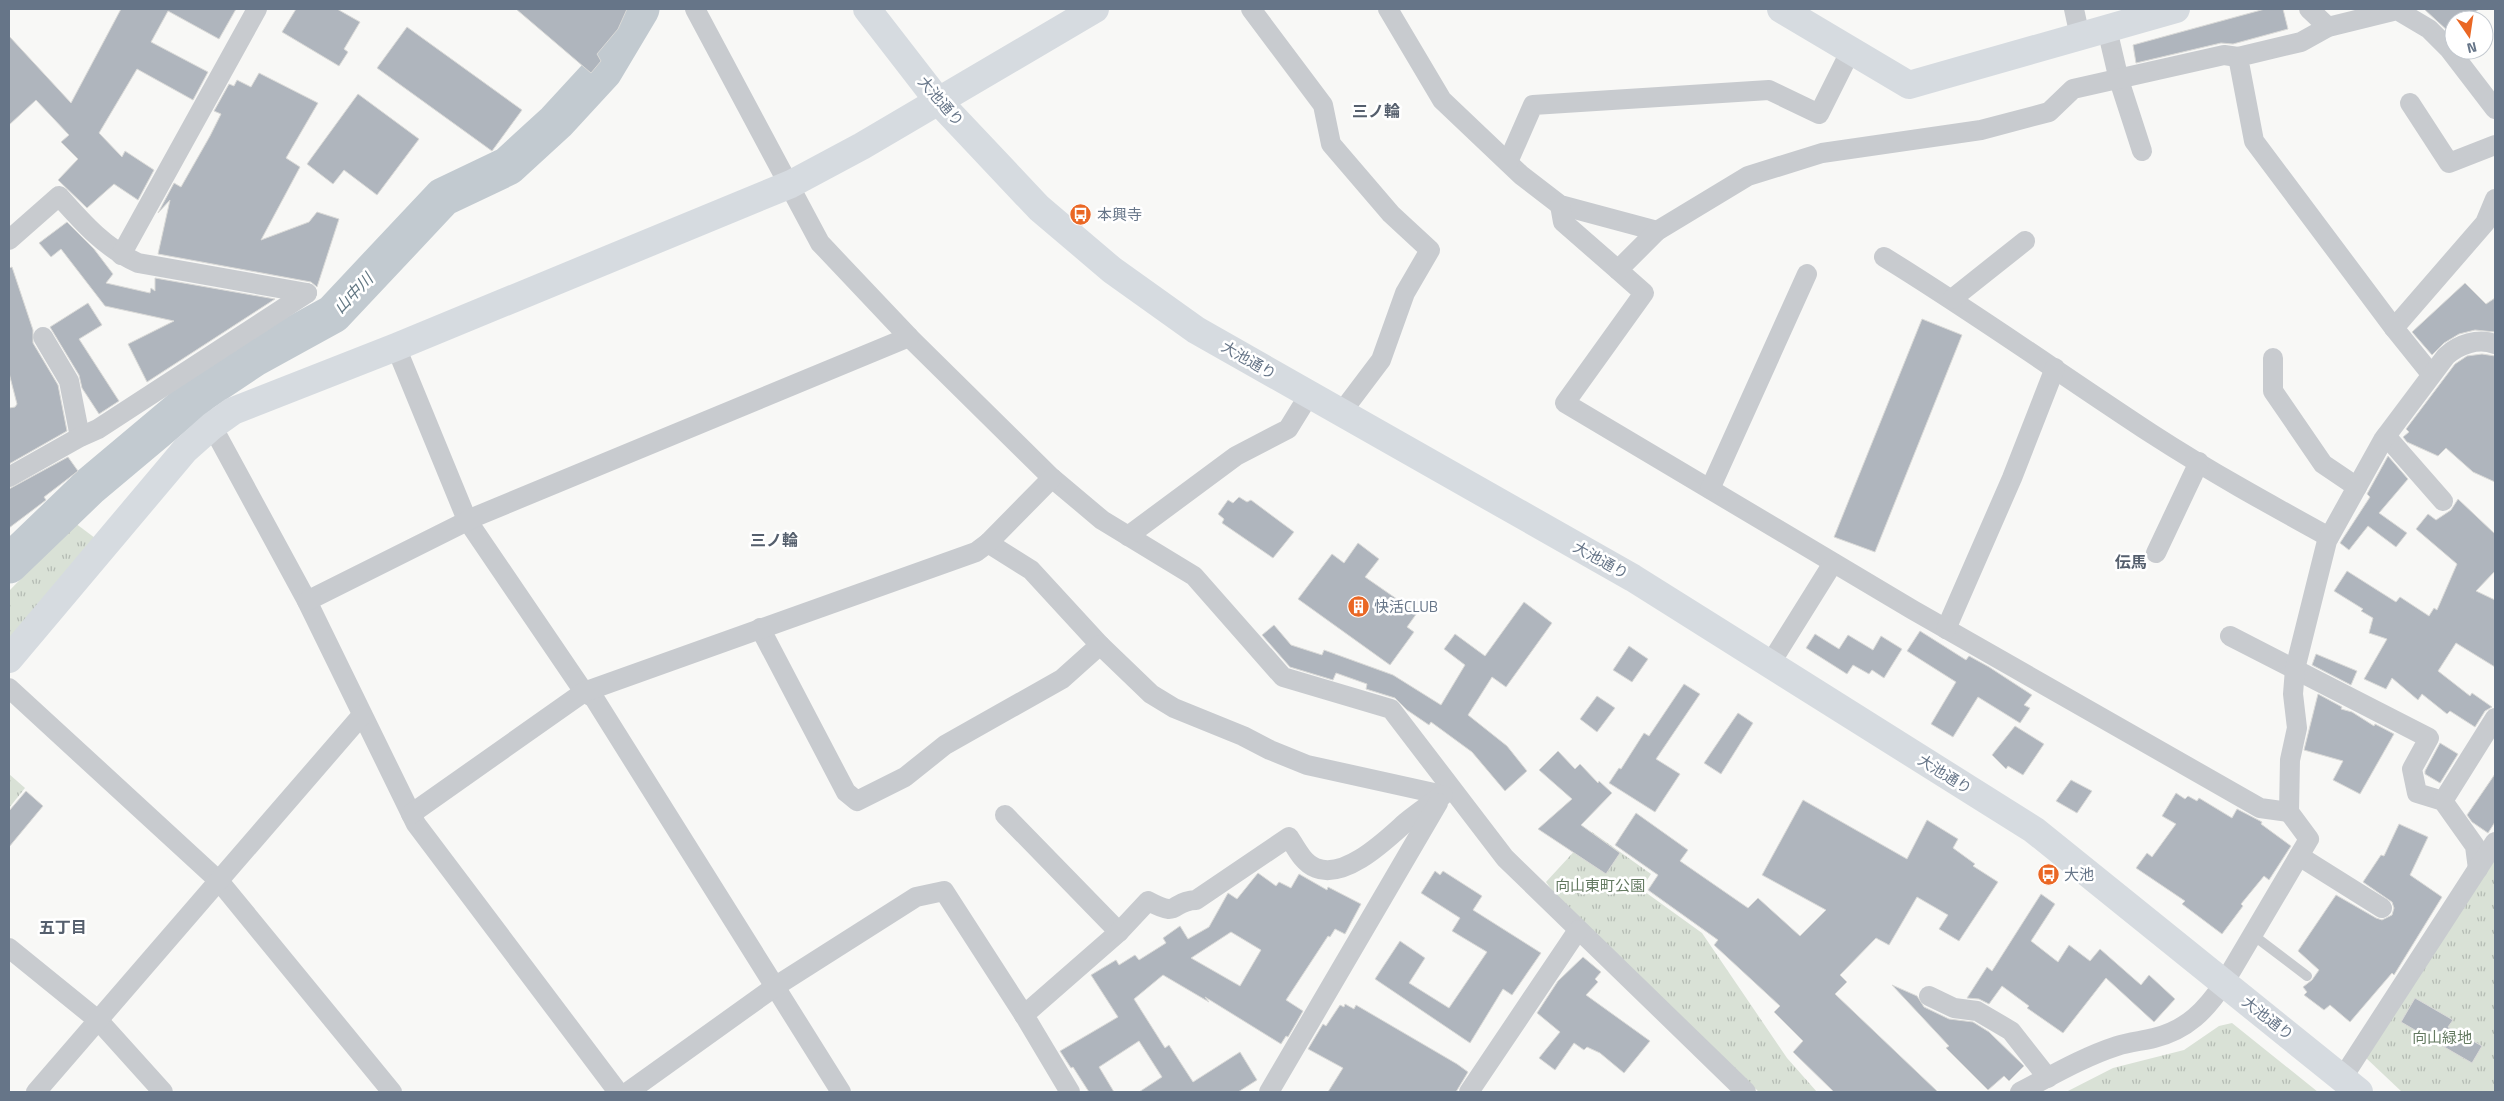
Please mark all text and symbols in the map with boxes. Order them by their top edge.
north arrow [2444,10,2494,60]
text: N [2465,37,2479,59]
street label: 大池通り [913,71,969,131]
district label: 三ノ輪 [1352,99,1400,123]
bus stop icon: 本興寺 [1069,202,1093,226]
place label: 本興寺 [1097,203,1142,226]
water label: 山中川 [328,266,380,319]
street label: 大池通り [1217,335,1281,385]
district label: 三ノ輪 [750,528,798,552]
street label: 大池通り [1569,535,1633,585]
district label: 伝馬 [2114,550,2147,574]
building icon: 快活CLUB [1346,594,1370,618]
place label: 快活CLUB [1374,595,1438,618]
street label: 大池通り [1913,748,1977,800]
bus stop icon: 大池 [2036,862,2060,886]
place label: 大池 [2064,863,2094,886]
park label: 向山東町公園 [1555,874,1645,897]
district label: 五丁目 [39,915,87,939]
street label: 大池通り [2237,990,2299,1046]
park label: 向山緑地 [2412,1026,2472,1049]

